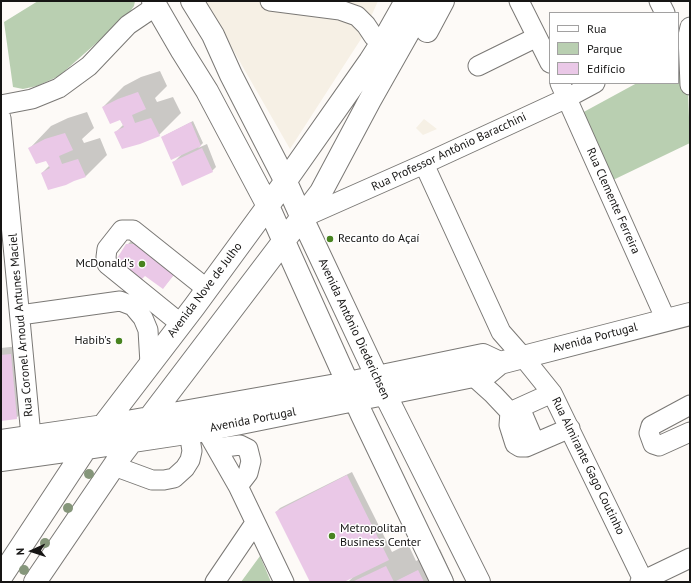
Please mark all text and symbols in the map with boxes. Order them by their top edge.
legend [549,12,679,84]
text: Rua [587,21,606,36]
text: Parque [587,41,622,56]
text: Edifício [587,61,625,76]
street label: Rua Professor Antônio Baracchini [369,110,529,194]
street label: Rua Clemente Ferreira [583,146,643,256]
place label: Recanto do Açaí [338,232,420,246]
street label: Rua Coronel Arnoud Antunes Maciel [6,233,36,417]
marker: Recanto do Açaí [325,234,335,244]
street label: Avenida Nove de Julho [165,240,245,340]
street label: Avenida Antônio Diederichsen [315,256,393,402]
place label: McDonald's [75,257,134,271]
marker: McDonald's [137,259,147,269]
street label: Avenida Portugal [551,320,639,356]
place label: Habib's [75,334,111,348]
marker: Habib's [114,336,124,346]
street label: Rua Almirante Gago Coutinho [548,395,628,537]
street label: Avenida Portugal [209,405,297,435]
place label: Metropolitan Business Center [340,522,421,550]
north arrow [12,531,52,571]
marker: Metropolitan Business Center [327,531,337,541]
text: N [13,548,27,556]

